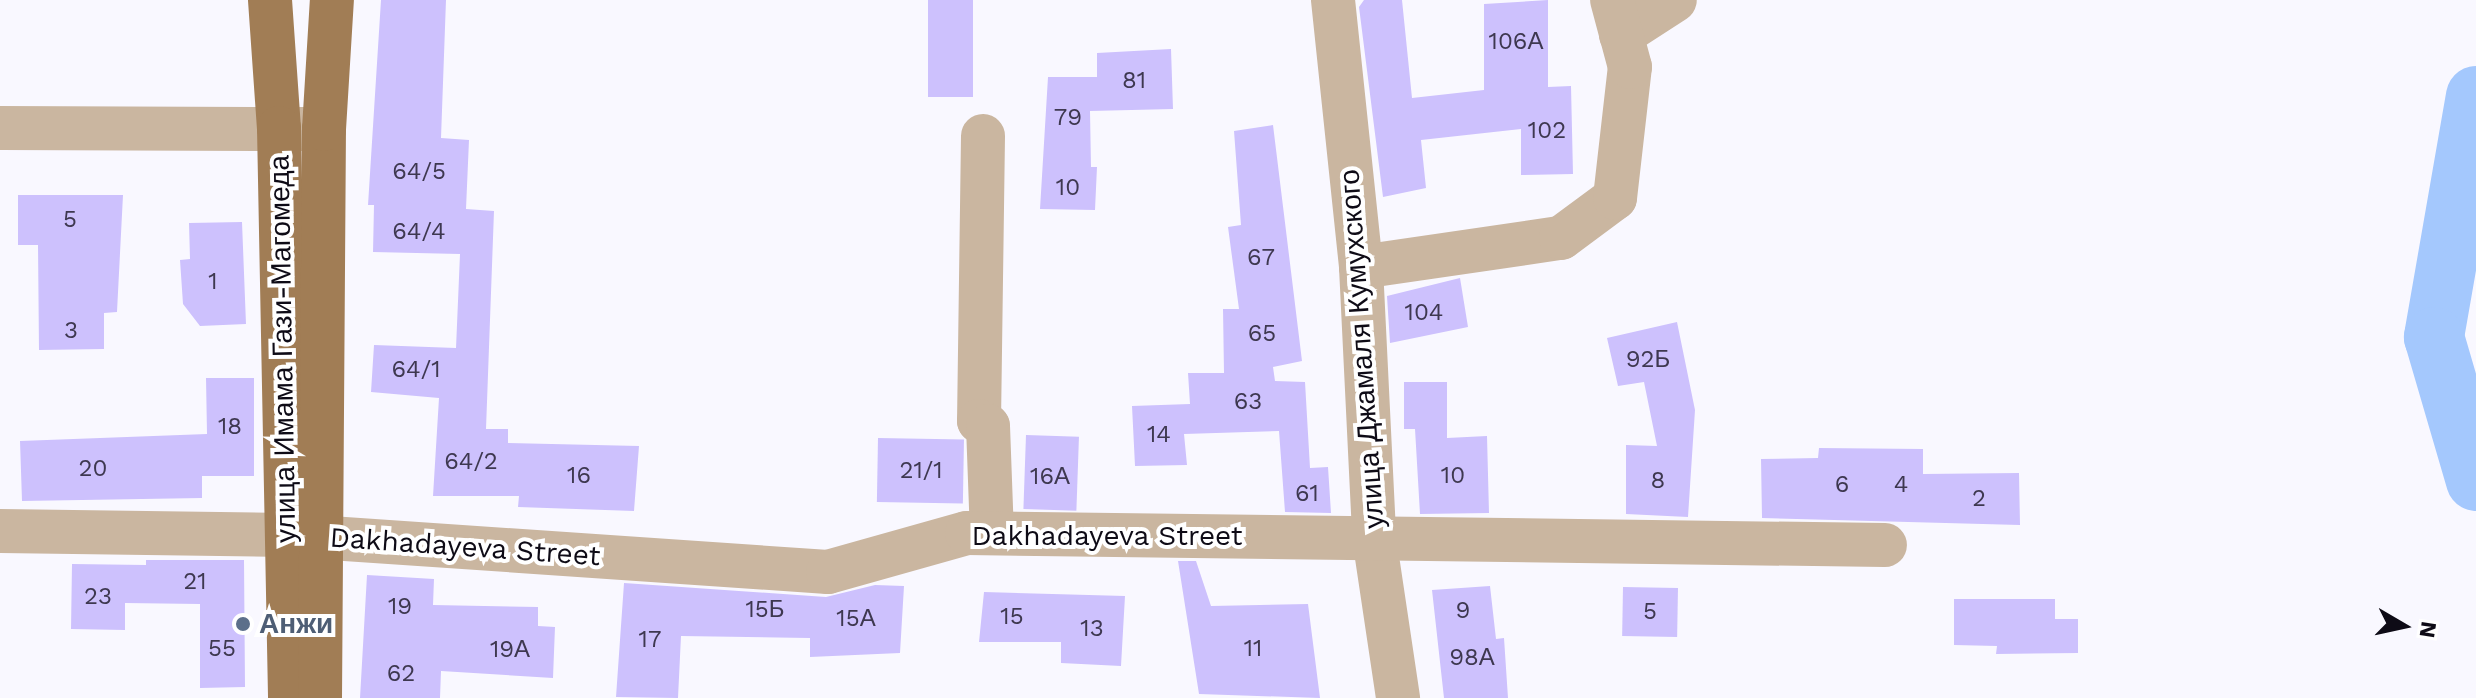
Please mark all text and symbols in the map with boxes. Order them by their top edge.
house number: 106А [1489,28,1543,56]
house number: 81 [1122,67,1146,95]
house number: 79 [1054,104,1082,132]
house number: 102 [1528,117,1566,145]
street label: улица Имама Гази-Магомеда [263,155,303,543]
house number: 64/5 [392,158,446,186]
street label: улица Джамаля Кумухского [1333,168,1391,530]
house number: 10 [1056,174,1080,202]
house number: 5 [63,206,77,234]
house number: 64/4 [392,218,446,246]
house number: 67 [1247,244,1275,272]
house number: 1 [208,268,218,296]
house number: 104 [1405,299,1443,327]
house number: 3 [64,317,78,345]
house number: 65 [1248,320,1276,348]
house number: 92Б [1626,346,1670,374]
house number: 64/1 [391,356,441,384]
house number: 63 [1234,388,1262,416]
house number: 18 [218,413,242,441]
house number: 14 [1147,421,1171,449]
house number: 64/2 [444,448,498,476]
house number: 20 [79,455,107,483]
house number: 21/1 [899,457,943,485]
house number: 16 [567,462,591,490]
house number: 10 [1441,462,1465,490]
house number: 16А [1030,463,1070,491]
house number: 8 [1651,467,1665,495]
house number: 6 [1835,471,1849,499]
house number: 4 [1894,471,1908,499]
house number: 61 [1295,480,1319,508]
house number: 2 [1972,485,1986,513]
street label: Dakhadayeva Street [971,519,1243,553]
street label: Dakhadayeva Street [328,521,602,573]
house number: 21 [183,568,207,596]
house number: 23 [84,583,112,611]
north arrow [2364,586,2444,666]
house number: 19 [388,593,412,621]
house number: 15Б [745,596,785,624]
house number: 9 [1456,597,1470,625]
house number: 5 [1643,598,1657,626]
house number: 15 [1000,603,1024,631]
house number: 15А [836,605,876,633]
place label: Анжи [259,607,333,641]
marker: Анжи [234,615,252,633]
house number: 13 [1080,615,1104,643]
text: N [2415,620,2442,640]
house number: 17 [639,626,661,654]
house number: 55 [208,635,236,663]
house number: 11 [1244,635,1262,663]
house number: 19А [490,636,530,664]
house number: 98А [1449,644,1495,672]
house number: 62 [387,660,415,688]

